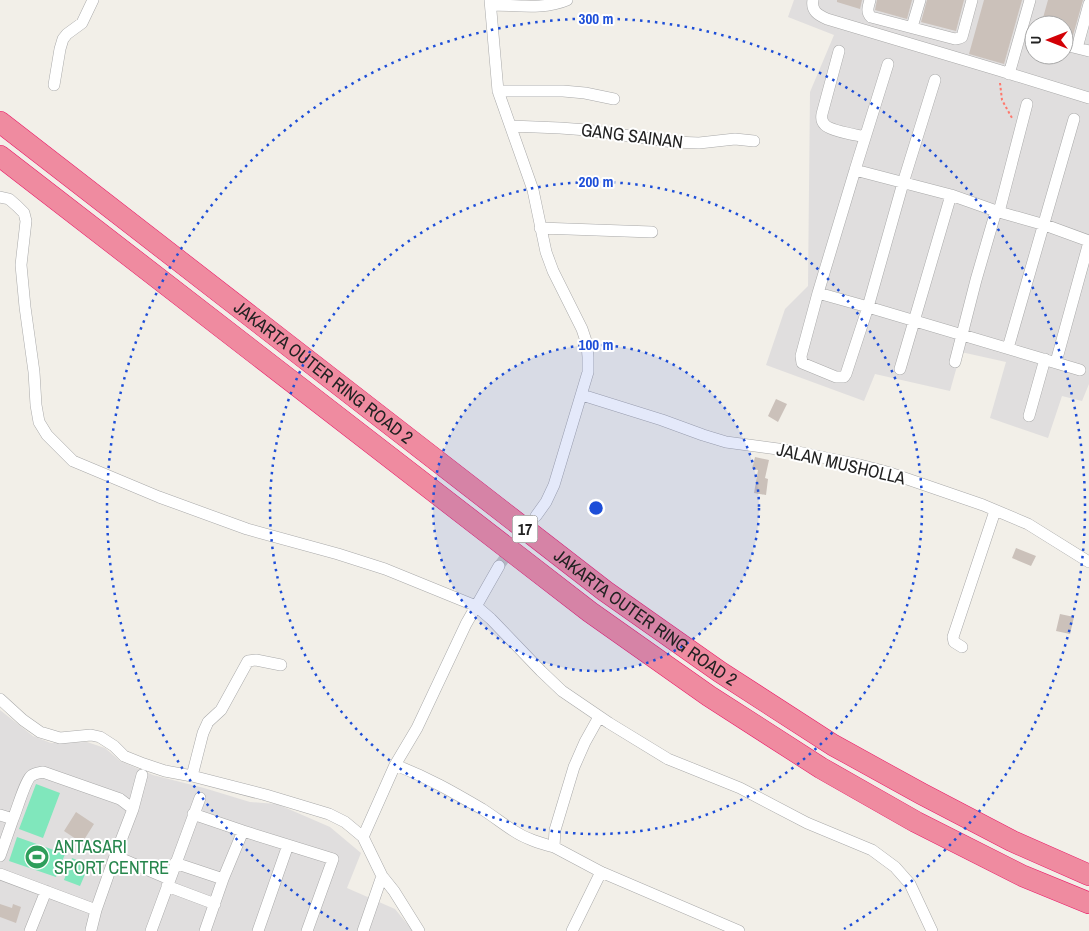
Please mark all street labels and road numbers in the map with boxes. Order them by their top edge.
street label: GANG SAINAN [580,117,684,154]
street label: JAKARTA OUTER RING ROAD 2 [229,295,418,450]
street label: JALAN MUSHOLLA [774,437,908,490]
road number: 17 [512,516,538,542]
street label: JAKARTA OUTER RING ROAD 2 [549,543,742,692]

